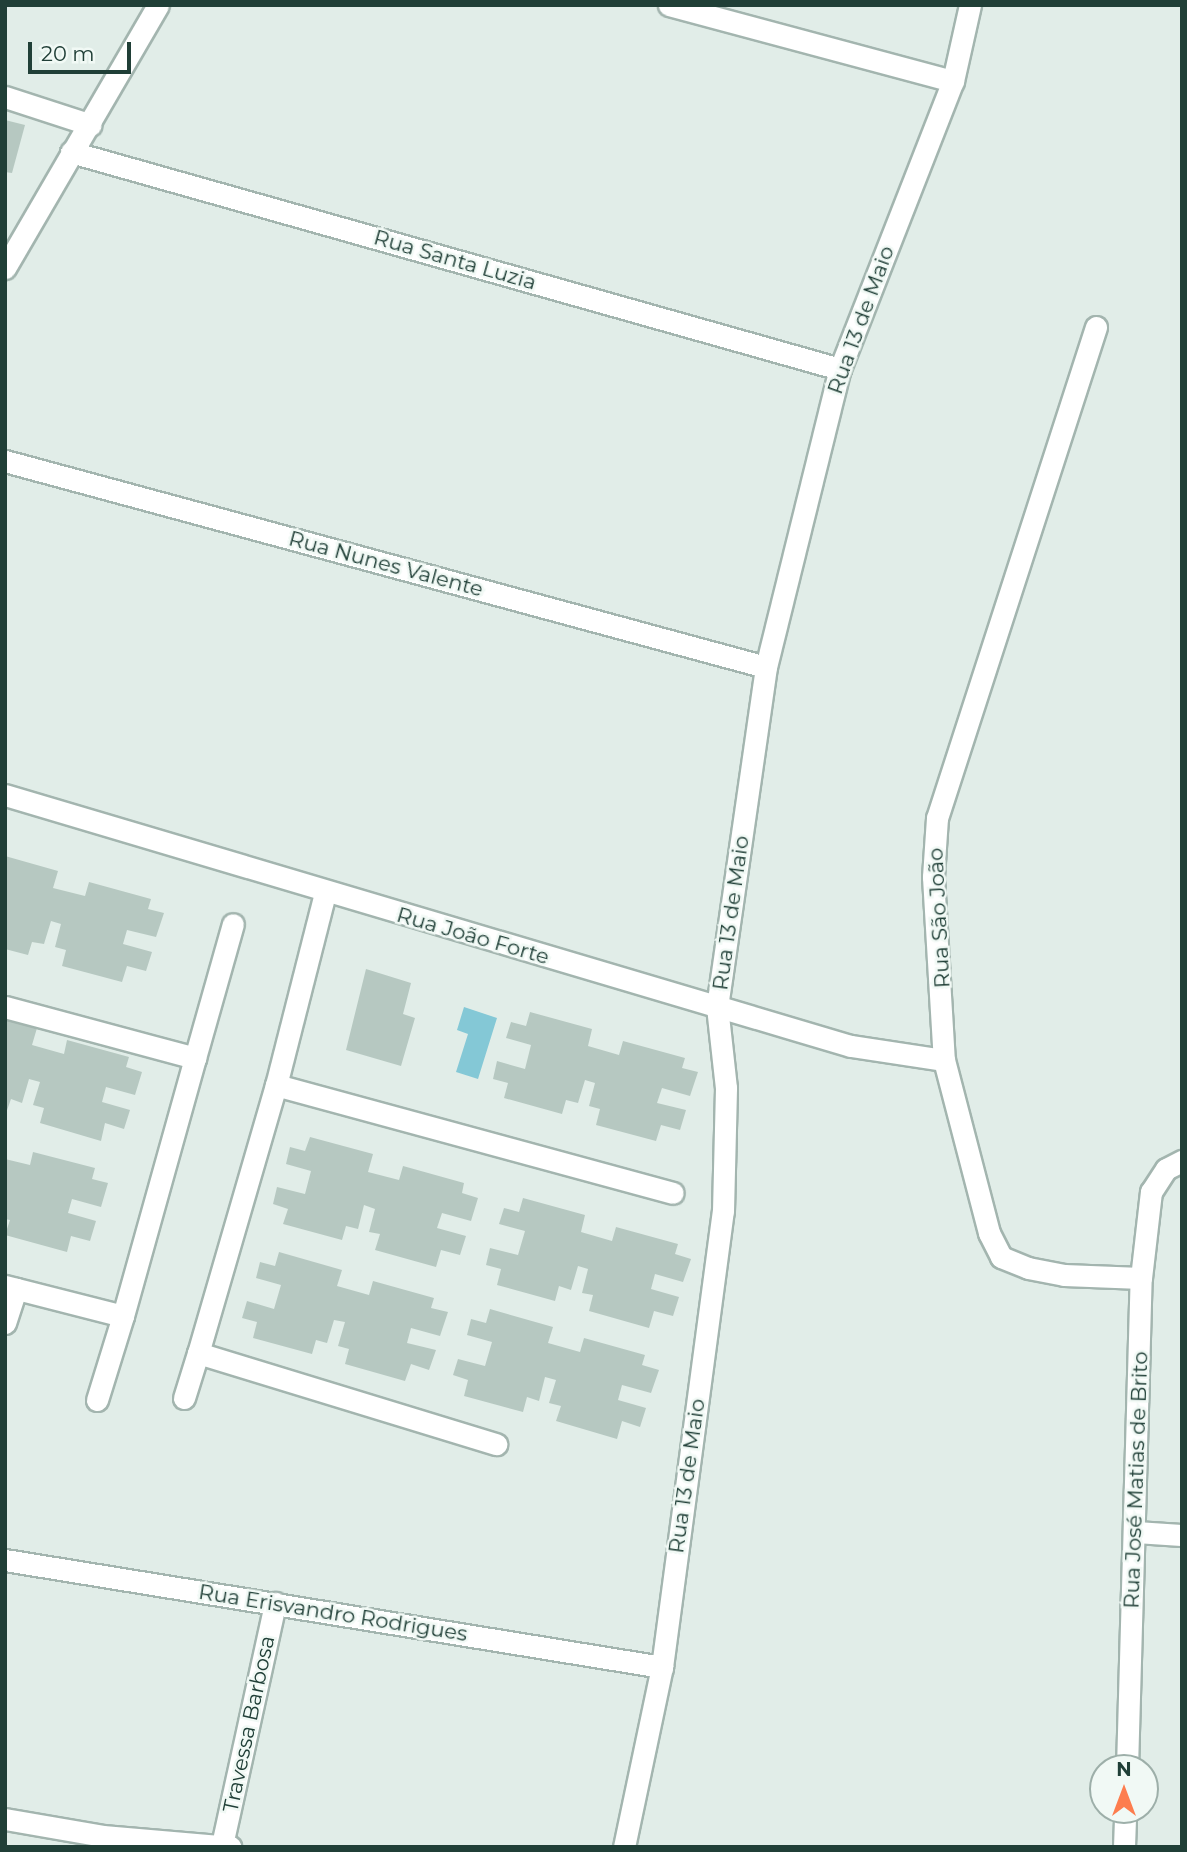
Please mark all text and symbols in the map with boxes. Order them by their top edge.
scale bar [32,28,135,72]
text: 20 m [41,41,95,66]
street label: Rua Santa Luzia [371,225,539,295]
street label: Rua 13 de Maio [823,242,899,398]
street label: Rua Nunes Valente [286,526,486,602]
street label: Rua 13 de Maio [708,834,754,992]
street label: Rua São João [923,847,955,989]
street label: Rua João Forte [394,902,552,970]
street label: Rua José Matias de Brito [1119,1351,1153,1609]
street label: Rua 13 de Maio [664,1397,710,1555]
street label: Rua Erisvandro Rodrigues [197,1579,469,1647]
street label: Travessa Barbosa [218,1633,280,1815]
north arrow [1089,1754,1159,1824]
text: N [1116,1758,1132,1781]

